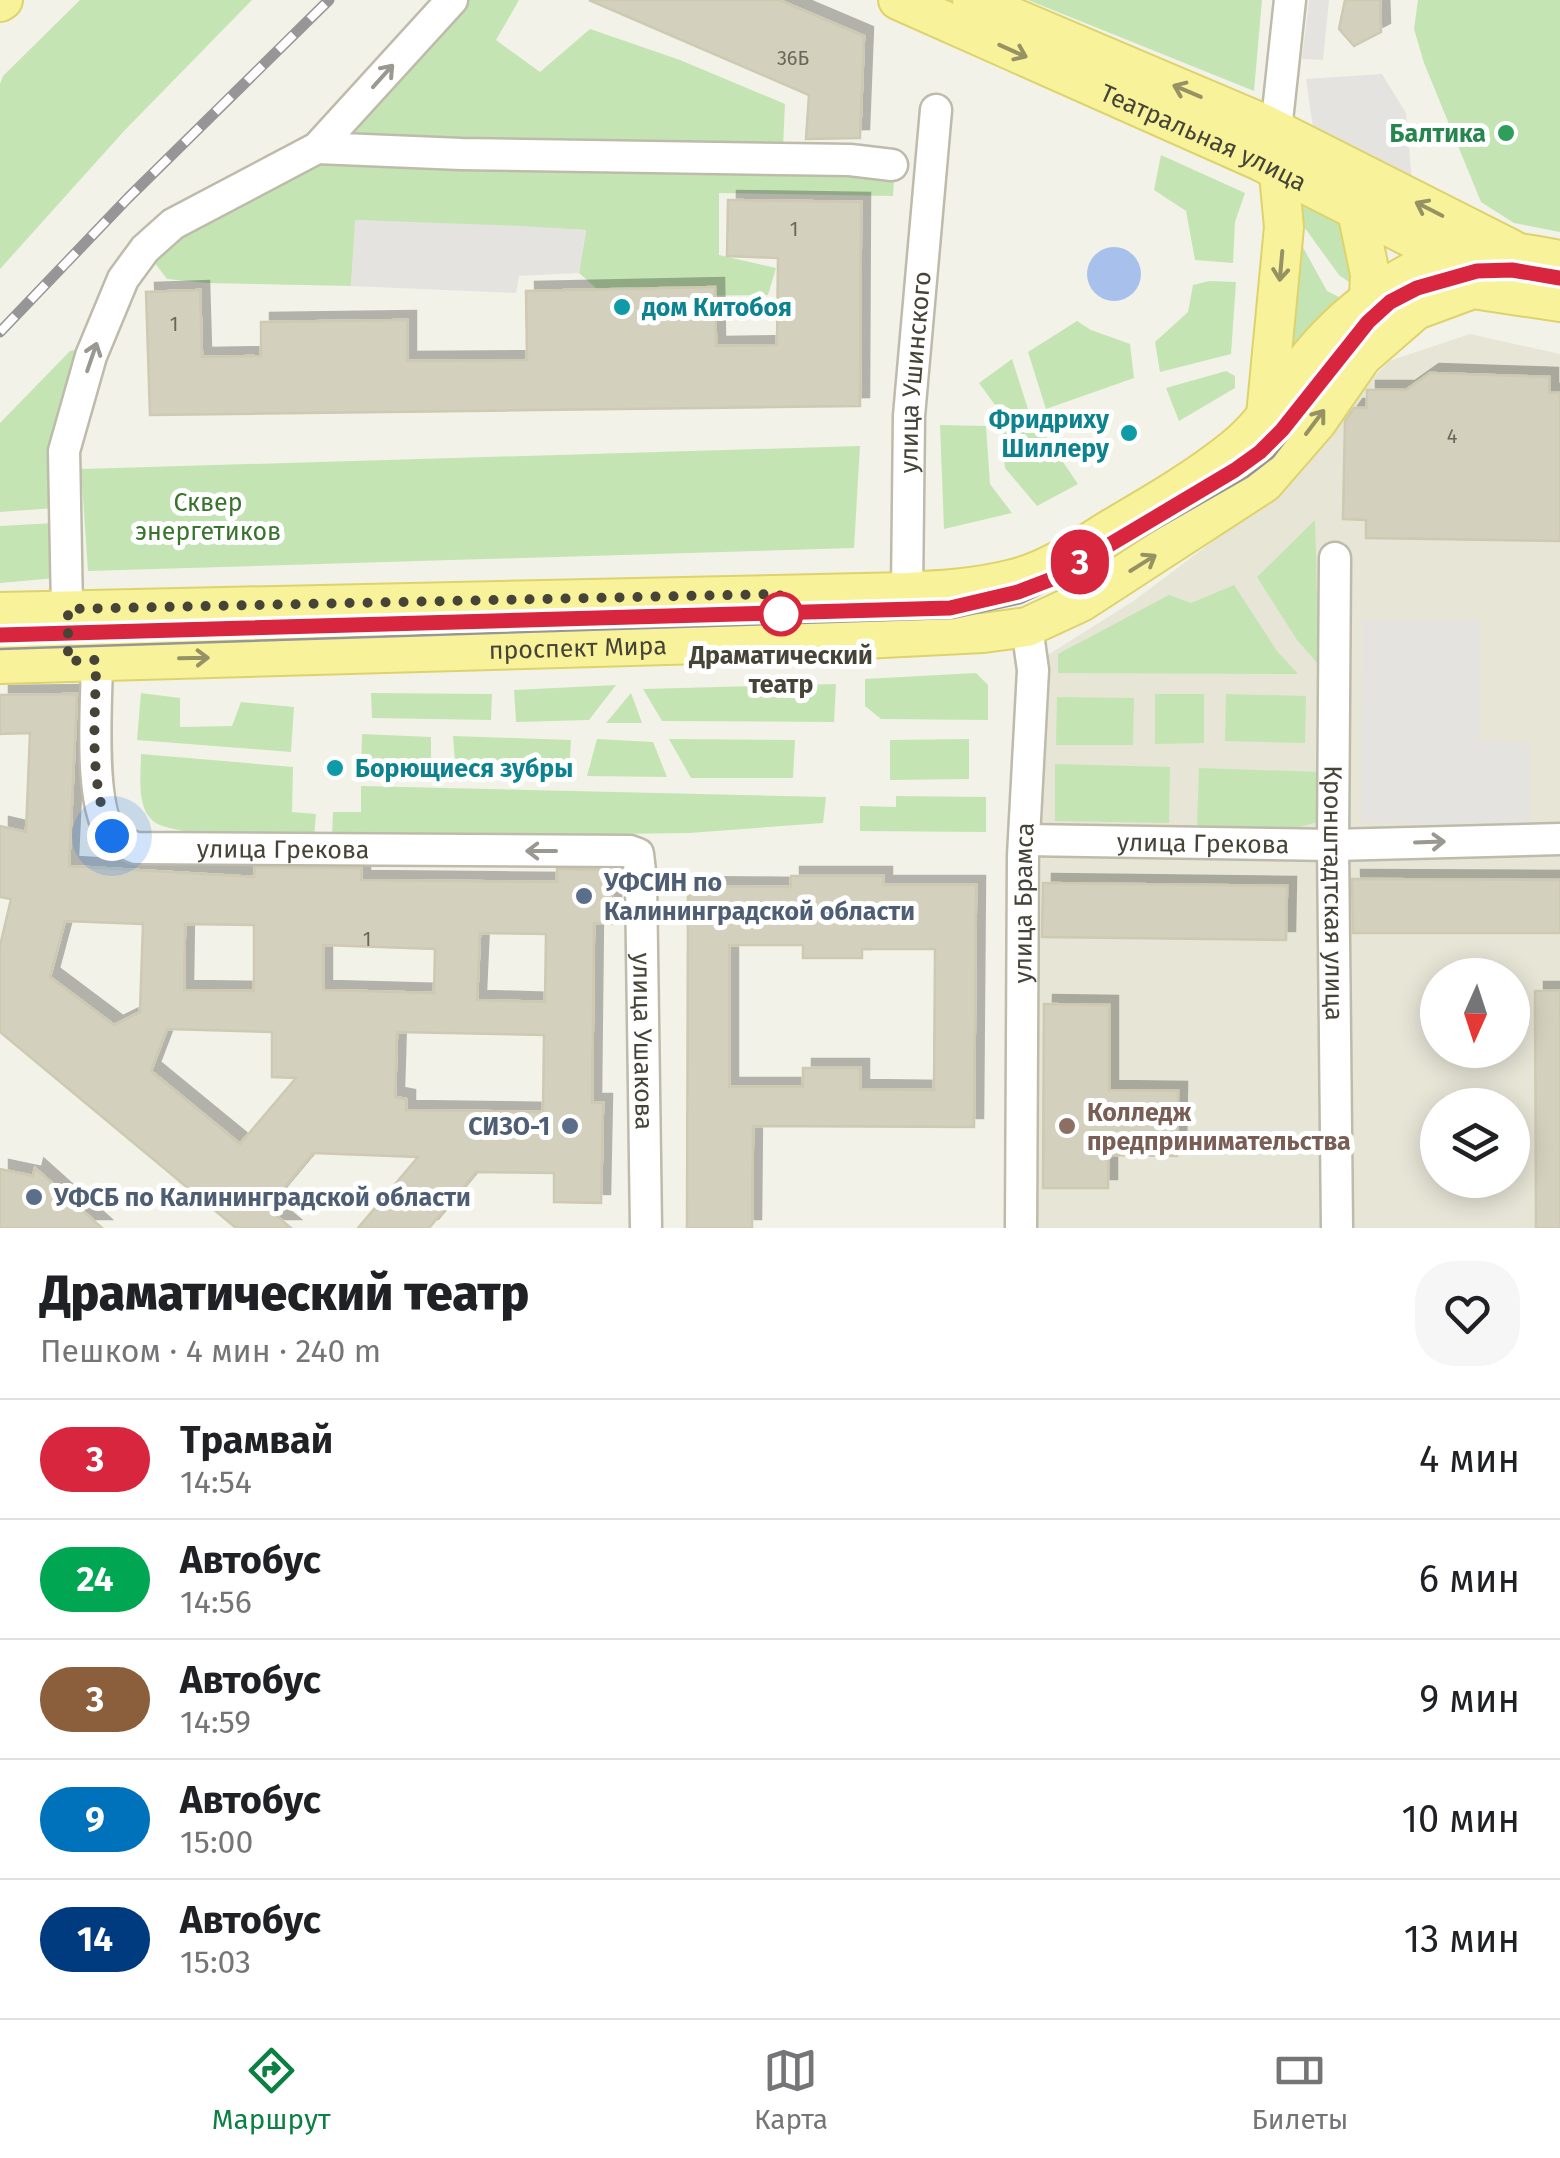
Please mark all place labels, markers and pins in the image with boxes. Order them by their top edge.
place label: Балтика [1390,119,1486,149]
marker: Балтика [1495,122,1517,144]
place label: дом Китобоя [642,293,792,323]
marker: дом Китобоя [611,296,633,318]
place label: Фридриху Шиллеру [989,405,1110,464]
marker: Фридриху Шиллеру [1118,422,1140,444]
marker: Драматический театр [760,593,802,635]
place label: Драматический театр [688,641,873,700]
place label: Борющиеся зубры [355,754,573,784]
marker: Борющиеся зубры [324,757,346,779]
place label: УФСИН по Калининградской области [603,868,915,927]
marker: УФСИН по Калининградской области [573,885,595,907]
place label: Колледж предпринимательства [1087,1098,1351,1157]
place label: СИЗО-1 [468,1112,550,1142]
marker: СИЗО-1 [559,1115,581,1137]
marker: Колледж предпринимательства [1056,1115,1078,1137]
place label: УФСБ по Калининградской области [53,1183,471,1213]
marker: УФСБ по Калининградской области [23,1186,45,1208]

